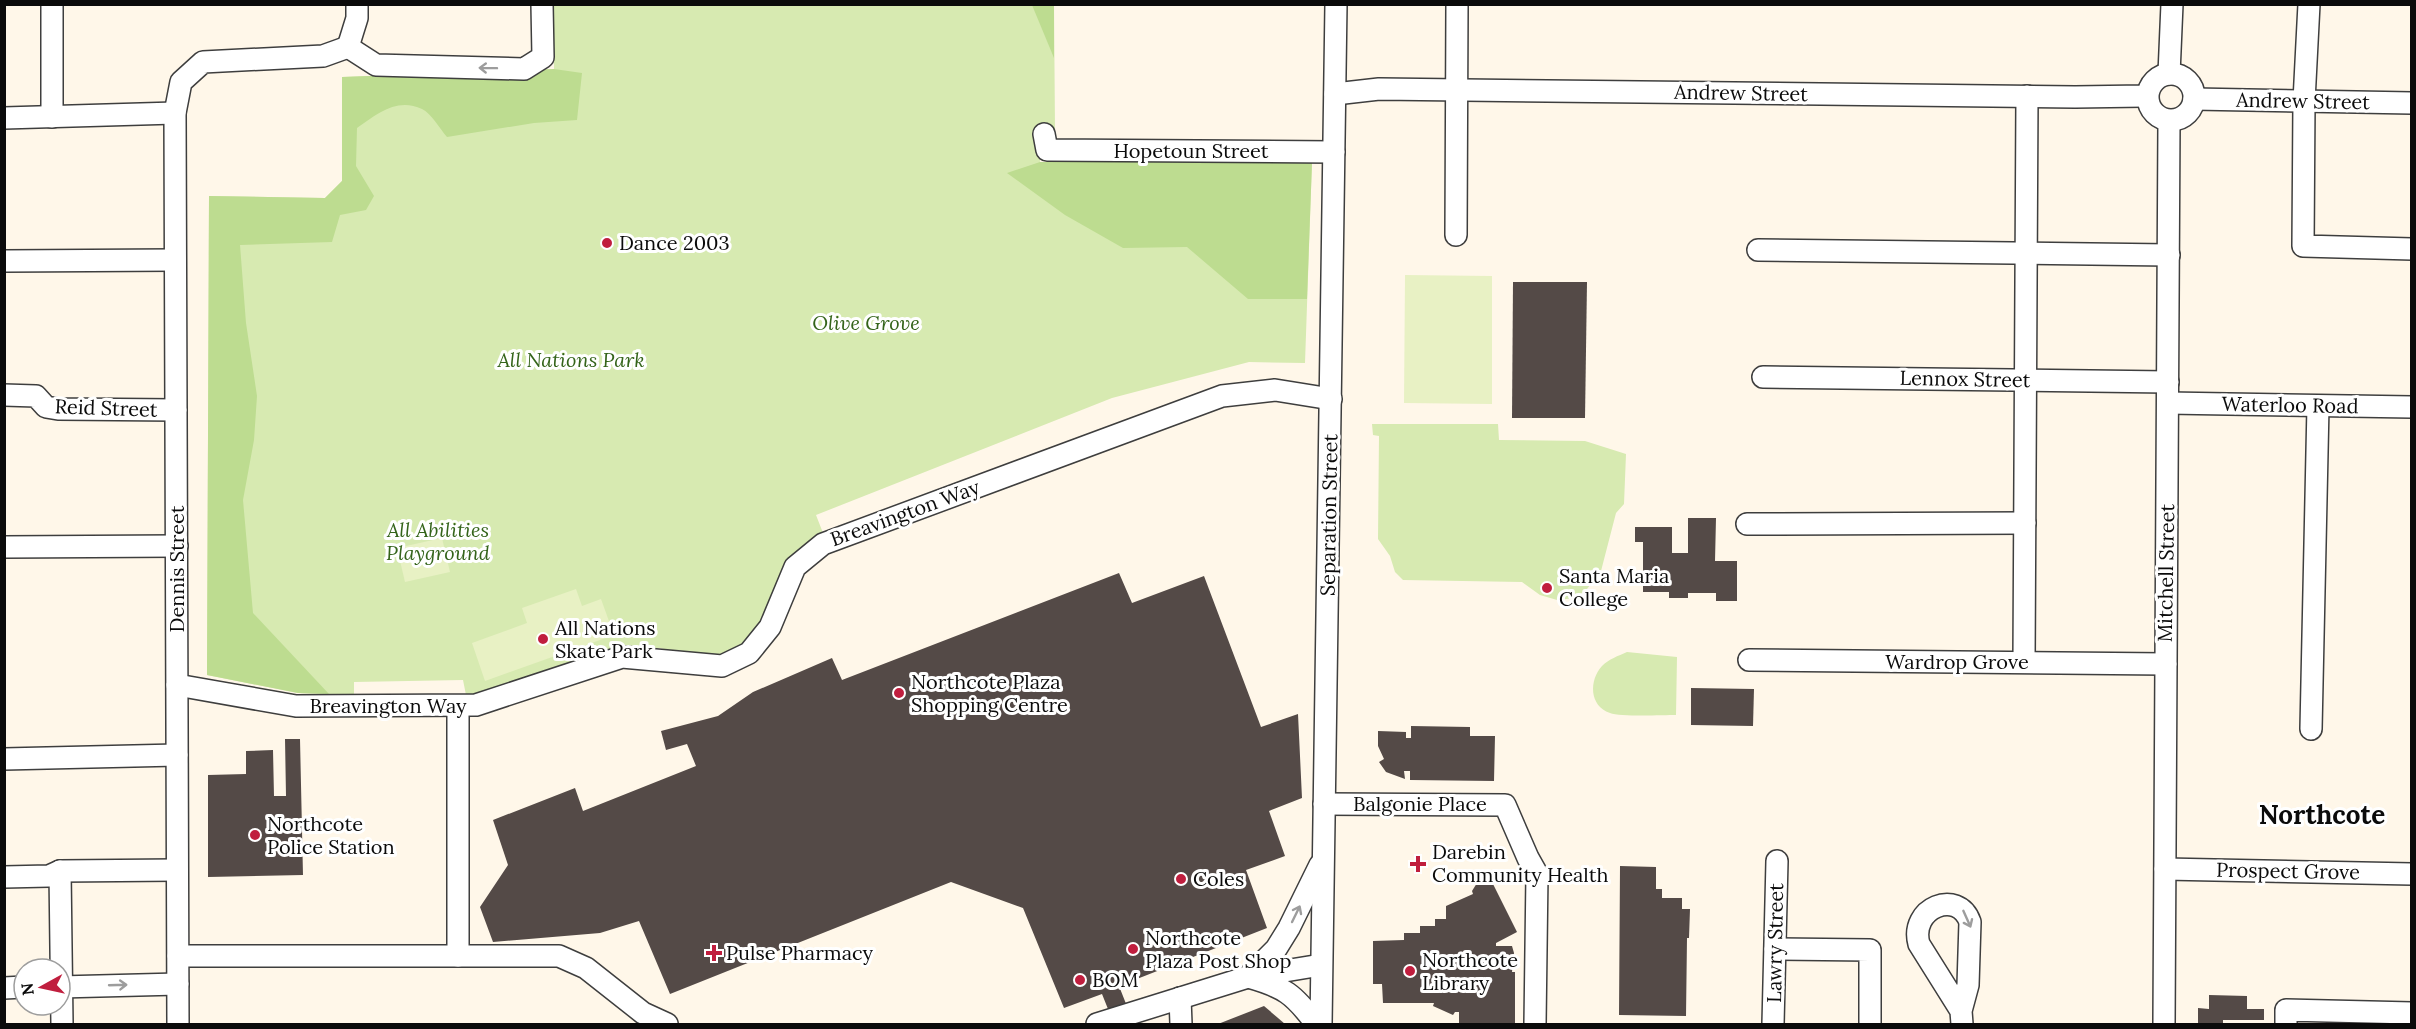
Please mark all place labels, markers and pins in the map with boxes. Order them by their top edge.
place label: Dance 2003 [619,230,730,255]
marker: Dance 2003 [600,236,614,250]
place label: Santa Maria College [1559,563,1669,611]
marker: Santa Maria College [1540,581,1554,595]
place label: All Nations Skate Park [554,615,655,663]
marker: All Nations Skate Park [536,632,550,646]
place label: Northcote Plaza Shopping Centre [911,669,1068,717]
marker: Northcote Plaza Shopping Centre [892,686,906,700]
place label: Northcote Police Station [267,811,395,859]
marker: Northcote Police Station [248,828,262,842]
place label: Darebin Community Health [1432,839,1609,887]
marker: Darebin Community Health [1409,855,1427,873]
place label: Coles [1193,866,1244,891]
marker: Coles [1174,872,1188,886]
place label: Northcote Plaza Post Shop [1145,925,1291,973]
place label: Pulse Pharmacy [726,940,874,965]
marker: Northcote Plaza Post Shop [1126,942,1140,956]
marker: Pulse Pharmacy [707,946,721,960]
place label: Northcote Library [1422,947,1518,995]
marker: Northcote Library [1403,964,1417,978]
place label: BOM [1092,967,1139,992]
marker: BOM [1073,973,1087,987]

